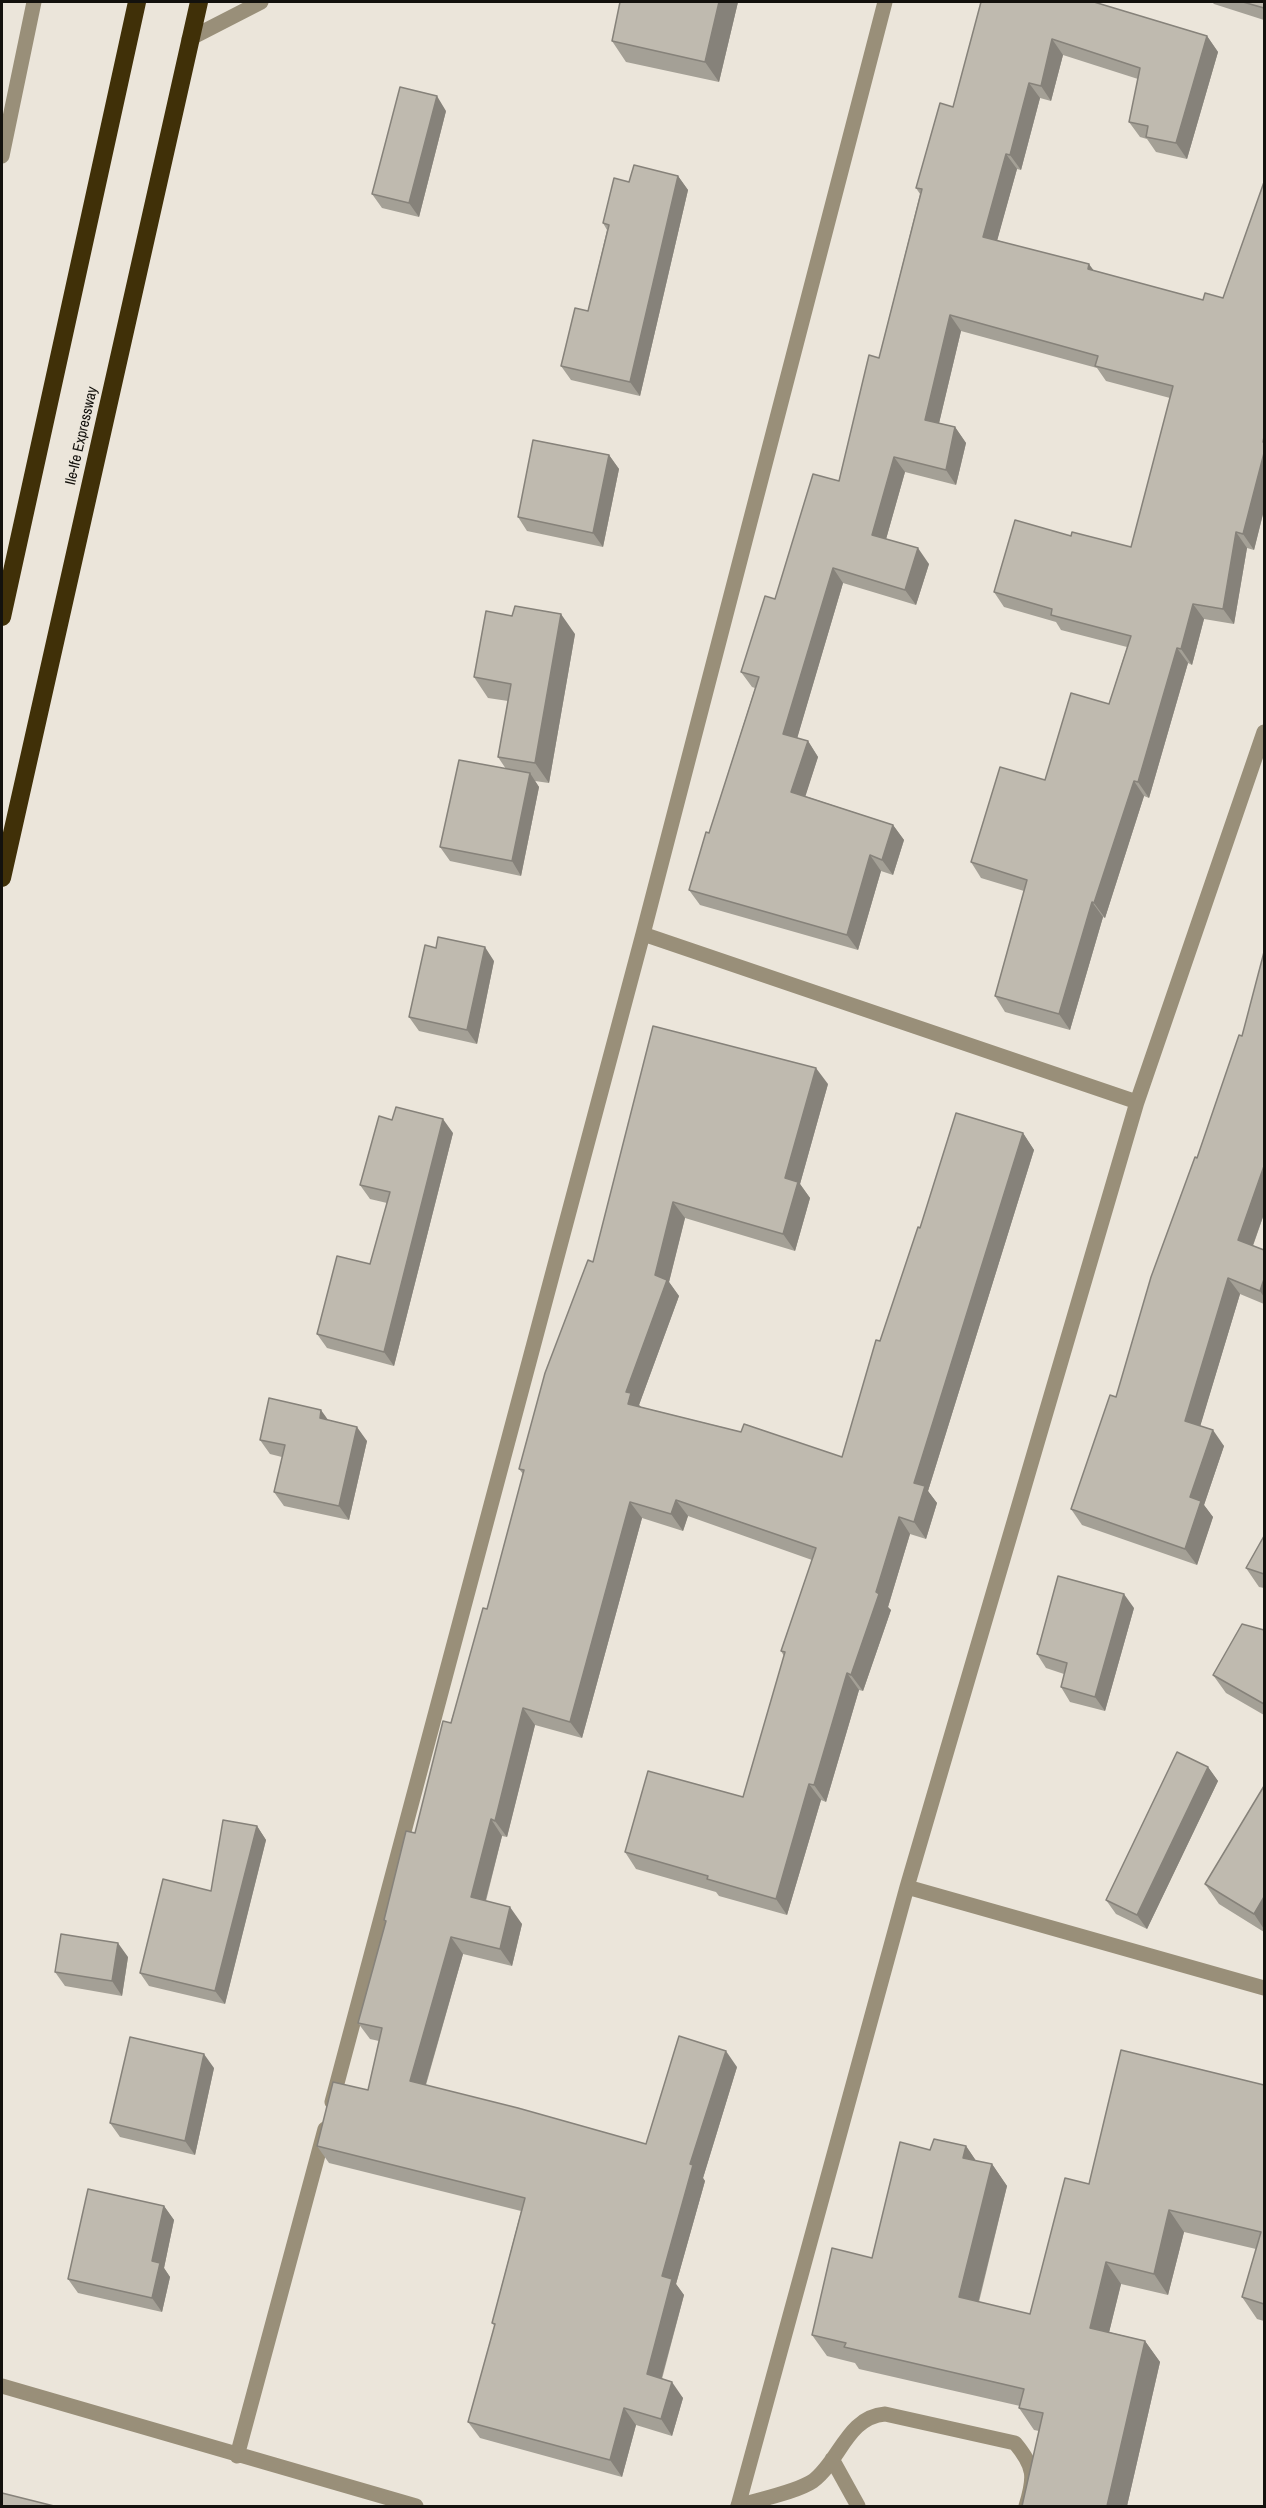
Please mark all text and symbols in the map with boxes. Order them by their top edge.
street label: Ile-Ife Expressway [62,385,102,487]

